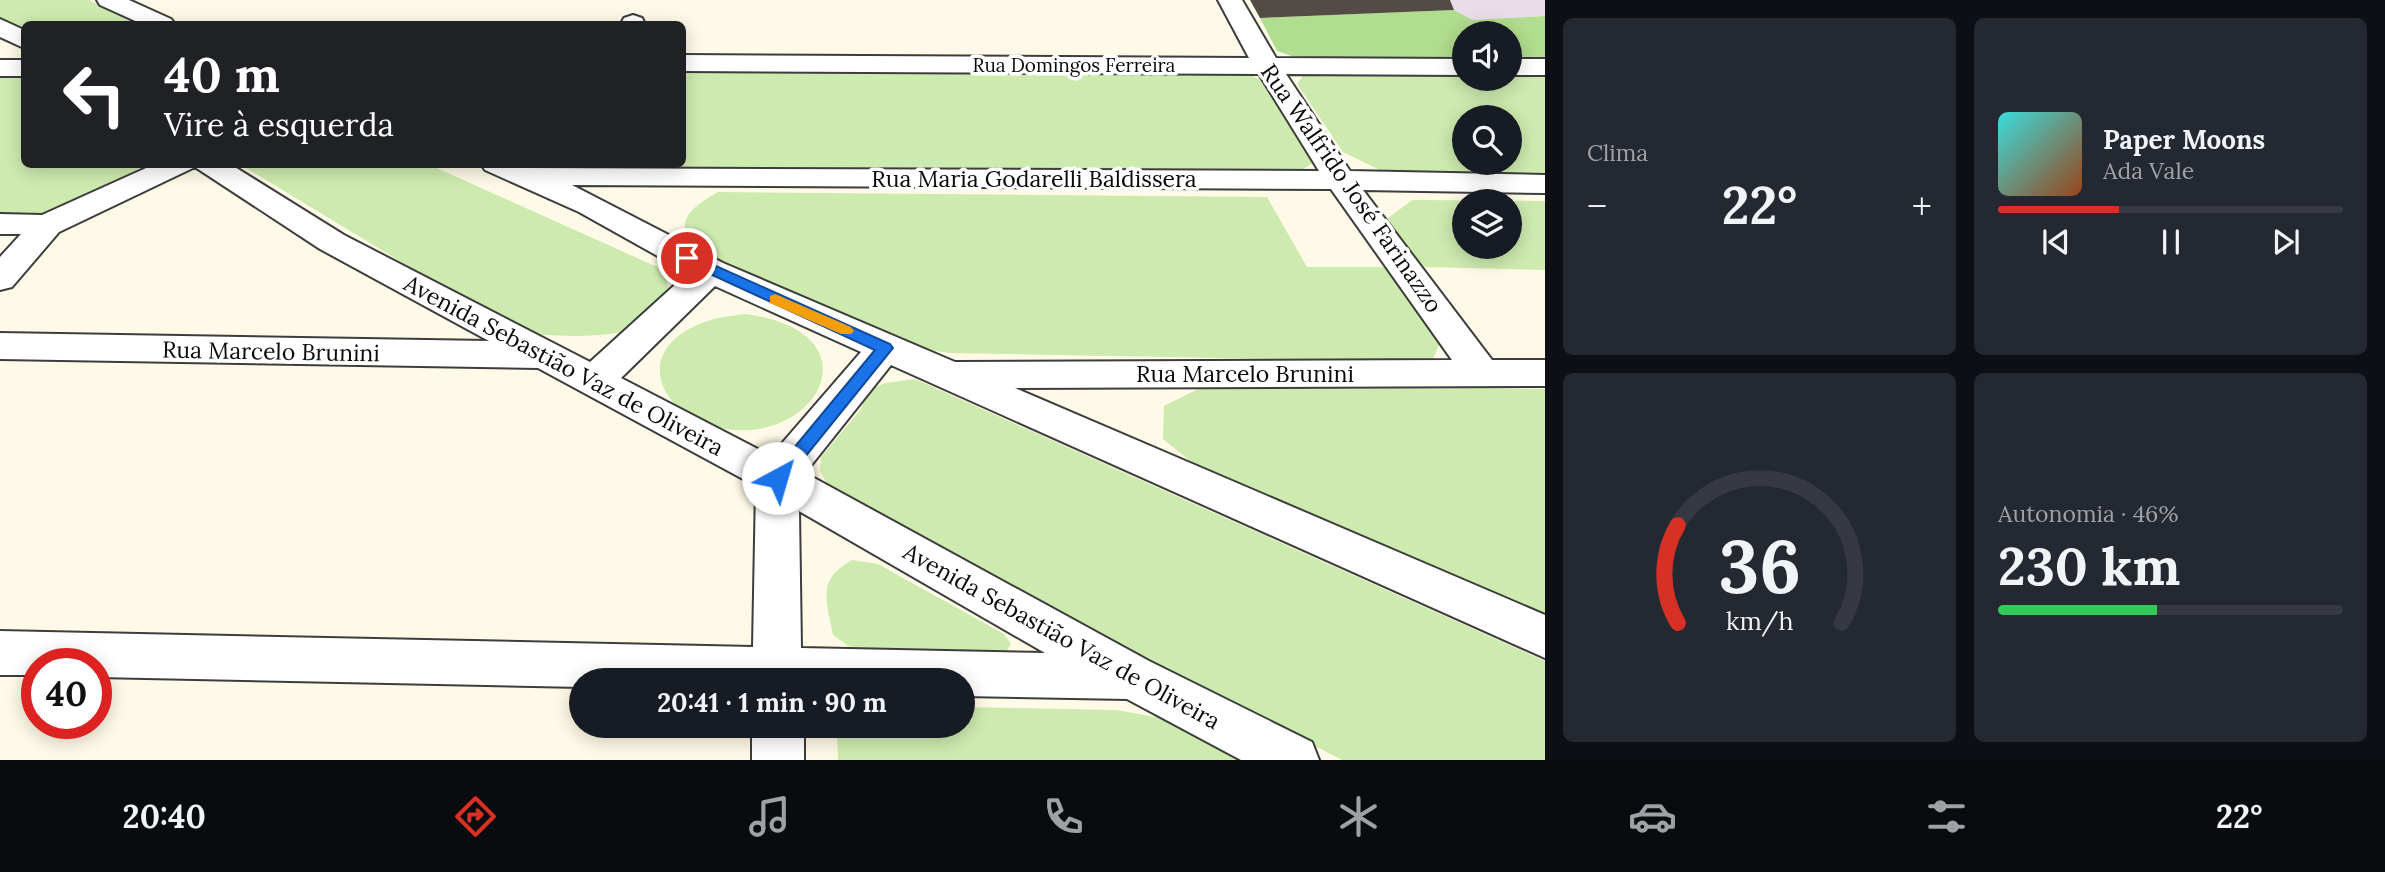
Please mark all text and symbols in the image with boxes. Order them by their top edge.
map controls [1452,21,1522,259]
button: sound [1452,21,1522,91]
text: 40 m [164,43,280,105]
icon: left [49,49,140,140]
street label: Rua Domingos Ferreira [973,53,1176,77]
street label: Rua Walfrido José Farinazzo [1255,58,1449,318]
text: Vire à esquerda [164,104,394,145]
button: search [1452,105,1522,175]
text: Paper Moons [2103,123,2265,156]
text: Clima [1587,138,1648,167]
text: Ada Vale [2103,156,2194,185]
street label: Rua Maria Godarelli Baldissera [871,164,1197,193]
text: 22° [1722,172,1797,238]
text: − [1587,182,1607,230]
text: + [1912,182,1932,230]
button: layers [1452,189,1522,259]
icon: previous [2037,223,2075,261]
icon: pause [2152,223,2190,261]
icon: next [2267,223,2305,261]
pin [657,228,717,288]
icon: arrive [668,239,706,277]
street label: Avenida Sebastião Vaz de Oliveira [398,268,729,462]
street label: Rua Marcelo Brunini [162,335,380,367]
street label: Rua Marcelo Brunini [1136,359,1354,388]
position arrow [741,441,815,515]
text: Autonomia · 46% [1998,499,2178,528]
text: 36 [1718,521,1801,614]
text: 230 km [1998,533,2180,599]
street label: Avenida Sebastião Vaz de Oliveira [898,536,1226,735]
text: km/h [1726,605,1793,637]
speed limit sign: 40 [21,648,112,739]
text: 20:41 · 1 min · 90 m [657,686,887,719]
icon: directions [451,792,500,841]
icon: music [745,792,794,841]
icon: phone [1039,792,1088,841]
icon: climate [1334,792,1383,841]
icon: car [1628,792,1677,841]
icon: filters [1922,792,1971,841]
text: 20:40 [123,796,206,837]
text: 22° [2216,796,2262,837]

